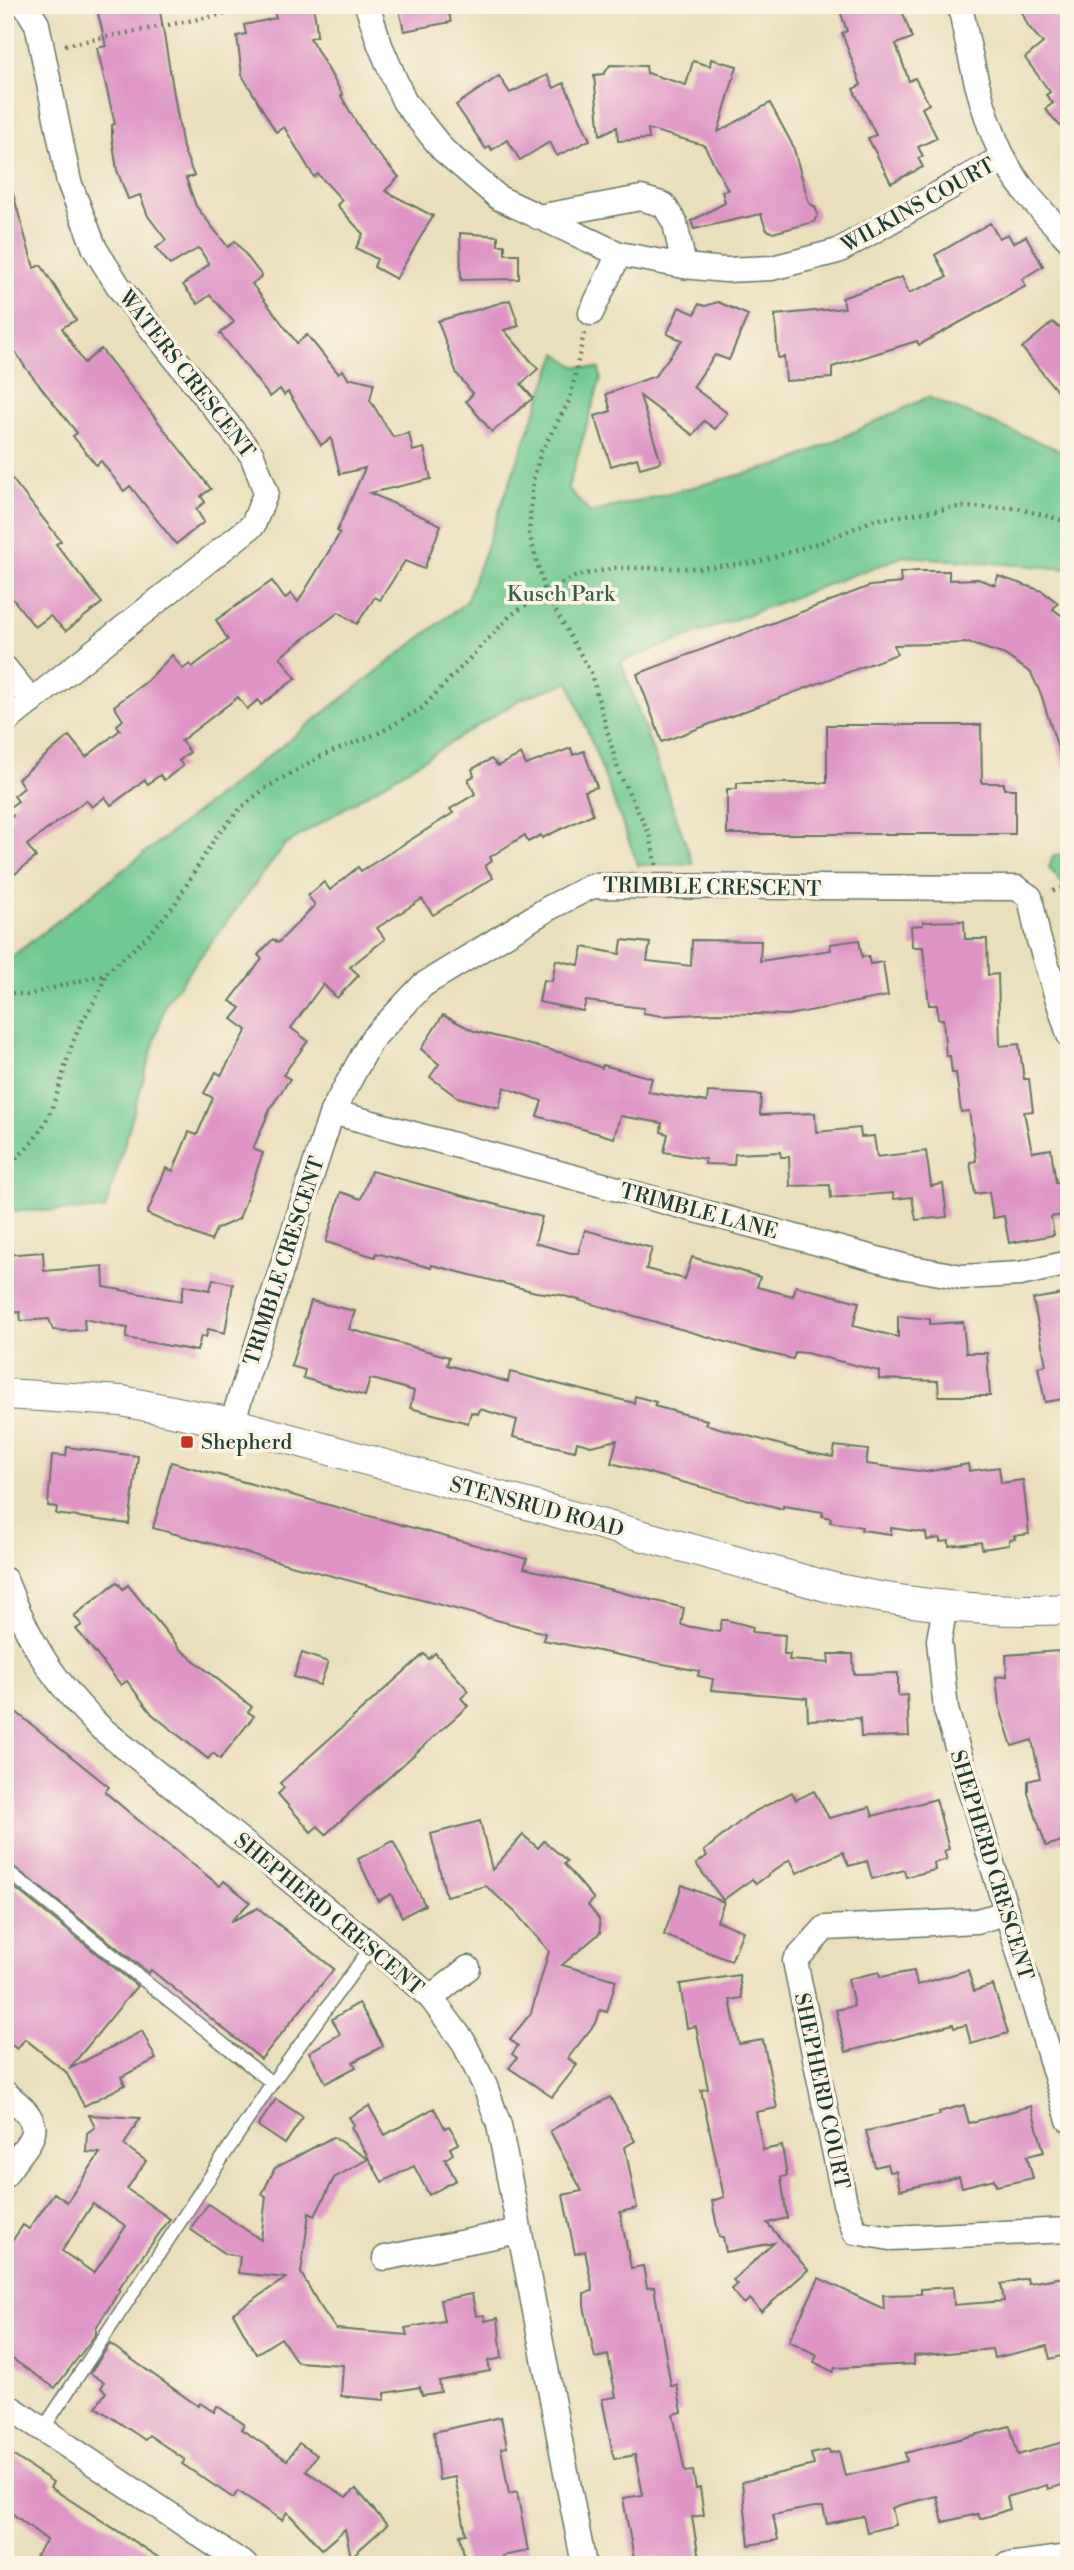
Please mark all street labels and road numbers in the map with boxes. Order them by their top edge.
street label: WILKINS COURT [836,153,1000,259]
street label: WATERS CRESCENT [112,285,260,464]
street label: TRIMBLE CRESCENT [603,873,822,903]
street label: TRIMBLE CRESCENT [239,1153,331,1369]
street label: TRIMBLE LANE [617,1178,781,1246]
street label: STENSRUD ROAD [447,1472,627,1544]
street label: SHEPHERD CRESCENT [944,1747,1039,1984]
street label: SHEPHERD CRESCENT [228,1828,429,2002]
street label: SHEPHERD COURT [788,1991,855,2192]

